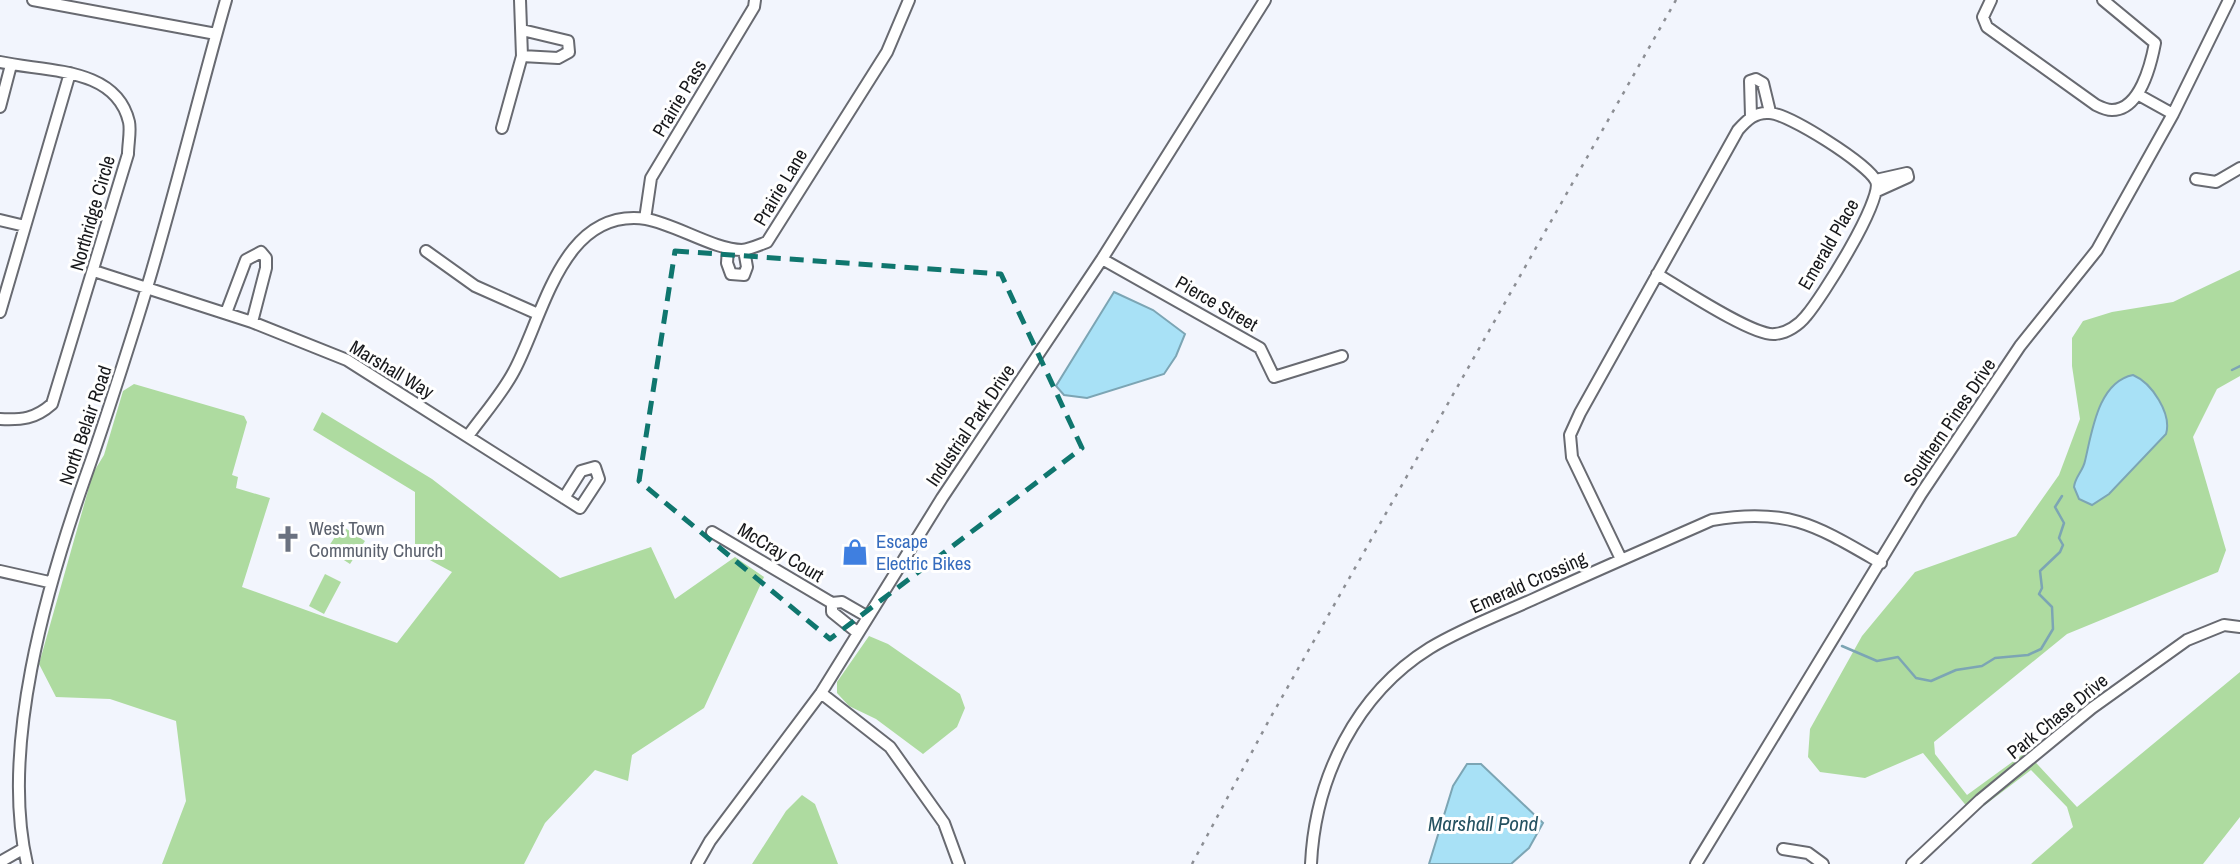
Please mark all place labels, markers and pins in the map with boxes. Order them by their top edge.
place label: West Town Community Church [309,515,443,563]
church icon: West Town Community Church [273,524,303,554]
place label: Escape Electric Bikes [876,528,971,576]
shop icon: Escape Electric Bikes [840,537,870,567]

